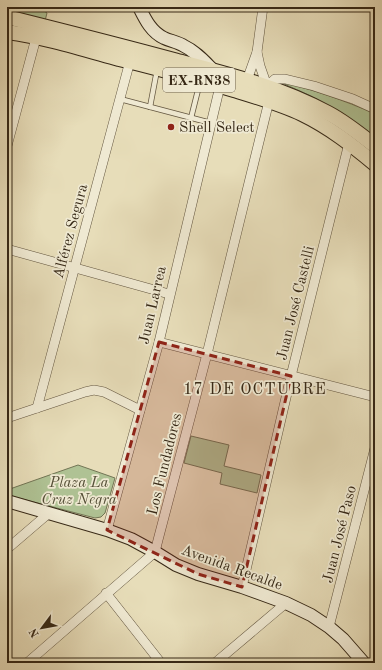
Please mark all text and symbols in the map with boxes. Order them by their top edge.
road number: EX-RN38 [163,68,235,92]
place label: Shell Select [179,121,255,136]
marker: Shell Select [166,122,176,132]
street label: Alférez Segura [52,182,91,280]
street label: Juan José Castelli [275,245,318,362]
street label: Juan Larrea [137,264,170,346]
district label: 17 DE OCTUBRE [183,382,327,398]
street label: Los Fundadores [146,412,185,517]
park label: Plaza La Cruz Negra [41,476,117,508]
street label: Juan José Paso [321,484,360,585]
street label: Avenida Recalde [179,543,284,594]
north arrow [22,608,62,648]
text: N [28,626,42,639]

